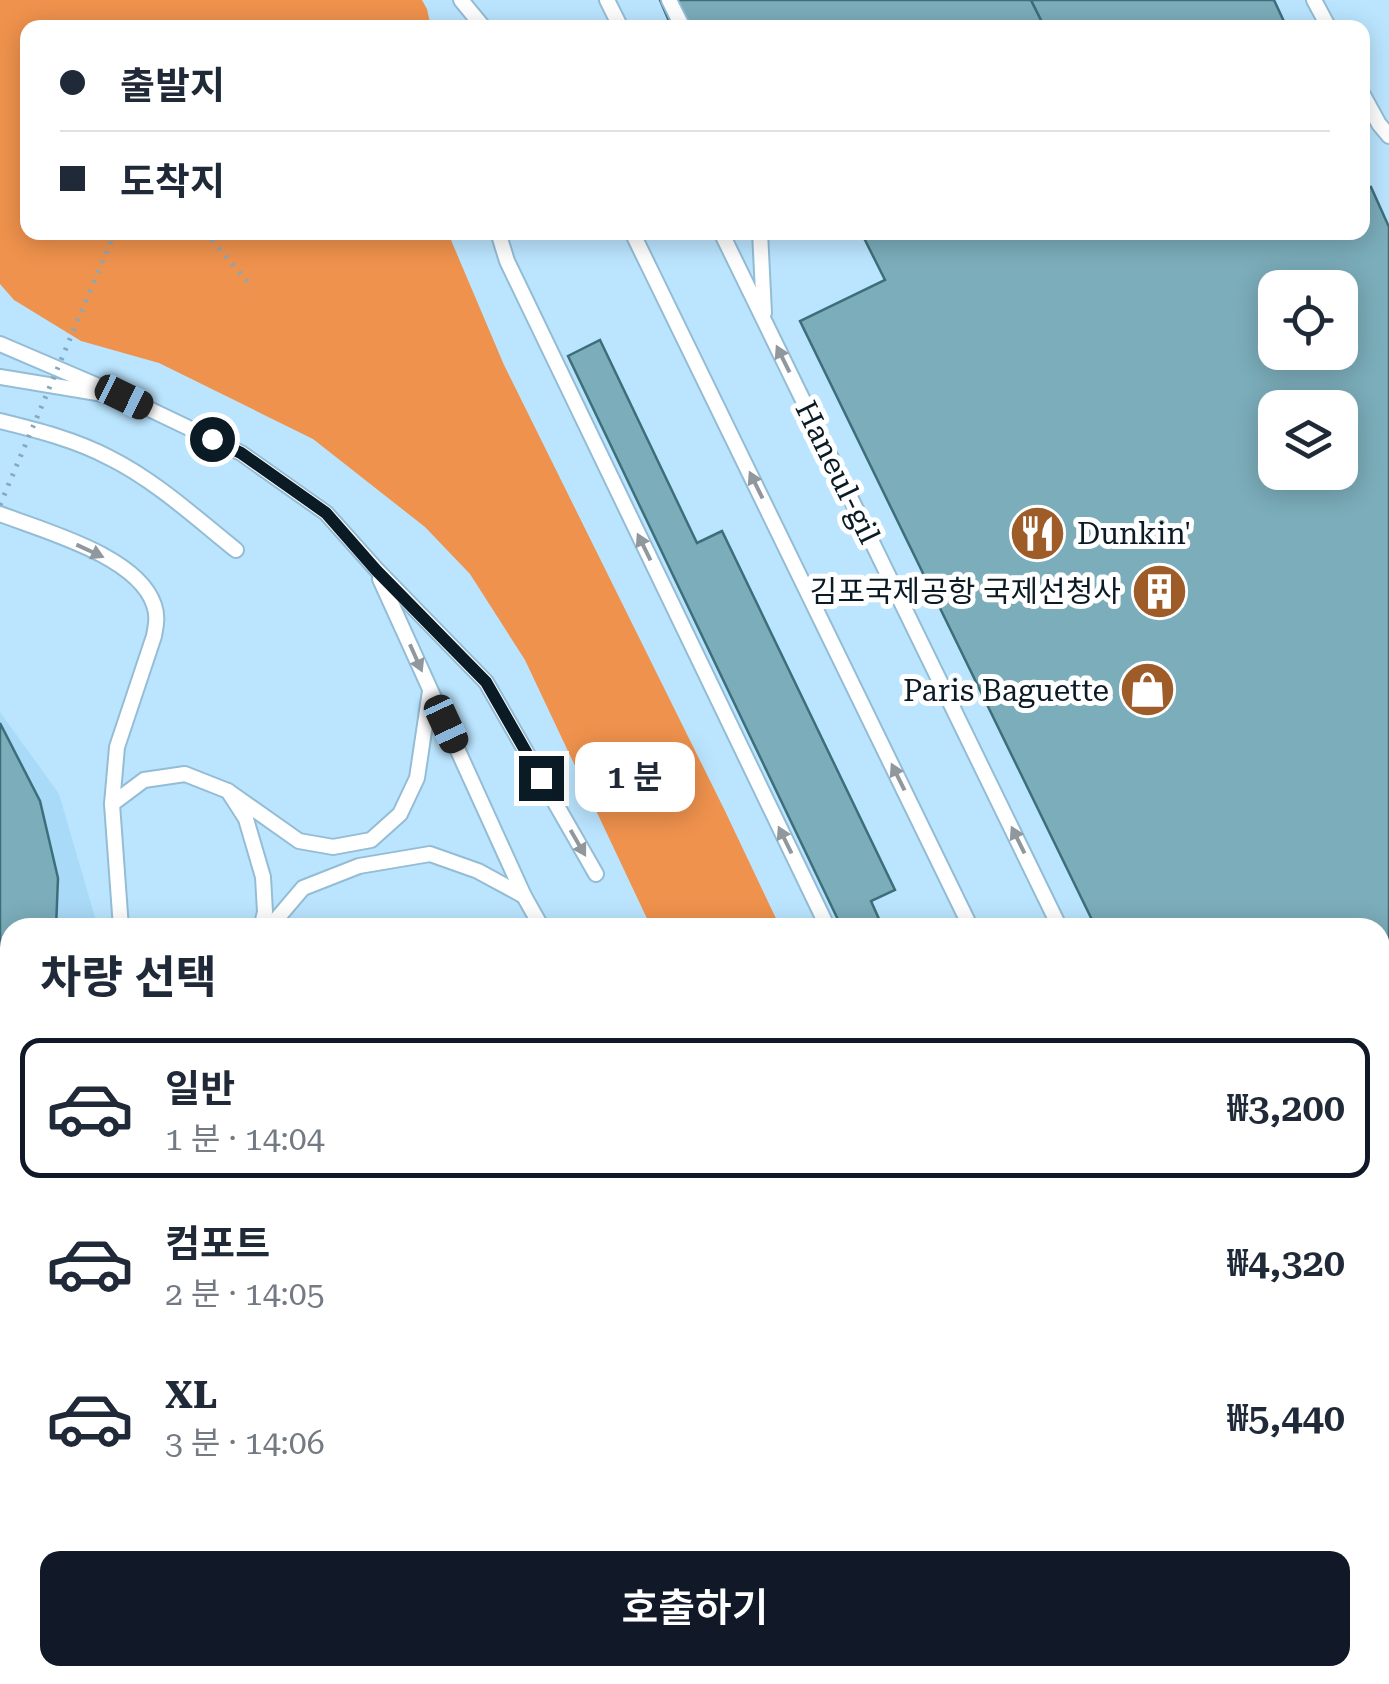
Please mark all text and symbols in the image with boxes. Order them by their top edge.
text: 출발지 [120,64,225,108]
text: 도착지 [120,160,225,204]
map controls [1258,270,1358,490]
button: locate [1258,270,1358,370]
one-way arrow [774,345,791,374]
car [90,370,158,424]
button: layers [1258,390,1358,490]
street label: Haneul-gil [789,395,887,549]
route start [190,417,235,462]
one-way arrow [747,470,764,499]
restaurant icon: Dunkin' [1008,503,1068,563]
place label: Dunkin' [1077,516,1191,551]
one-way arrow [636,532,653,561]
one-way arrow [76,542,105,559]
building icon: 김포국제공항 국제선청사 [1130,561,1190,621]
place label: 김포국제공항 국제선청사 [810,574,1121,609]
one-way arrow [408,643,424,673]
shop icon: Paris Baguette [1118,660,1178,720]
place label: Paris Baguette [903,673,1109,708]
car [420,690,472,758]
callout: 1 분 [576,743,696,813]
route end [519,756,564,801]
text: 1 분 [607,758,663,796]
one-way arrow [889,762,906,791]
one-way arrow [777,825,794,854]
one-way arrow [1009,825,1026,854]
one-way arrow [569,829,586,857]
text: 차량 선택 [40,951,217,1004]
icon: car [45,1063,135,1153]
text: 일반 [165,1067,235,1111]
text: ₩3,200 [1227,1086,1345,1130]
text: 1 분 · 14:04 [165,1120,325,1158]
icon: car [45,1218,135,1308]
text: 컴포트 [165,1222,270,1266]
text: ₩4,320 [1227,1241,1345,1285]
text: 2 분 · 14:05 [165,1275,325,1313]
icon: car [45,1373,135,1463]
text: XL [165,1373,217,1417]
text: ₩5,440 [1227,1396,1345,1440]
text: 3 분 · 14:06 [165,1424,325,1462]
button: 호출하기 [40,1551,1350,1666]

